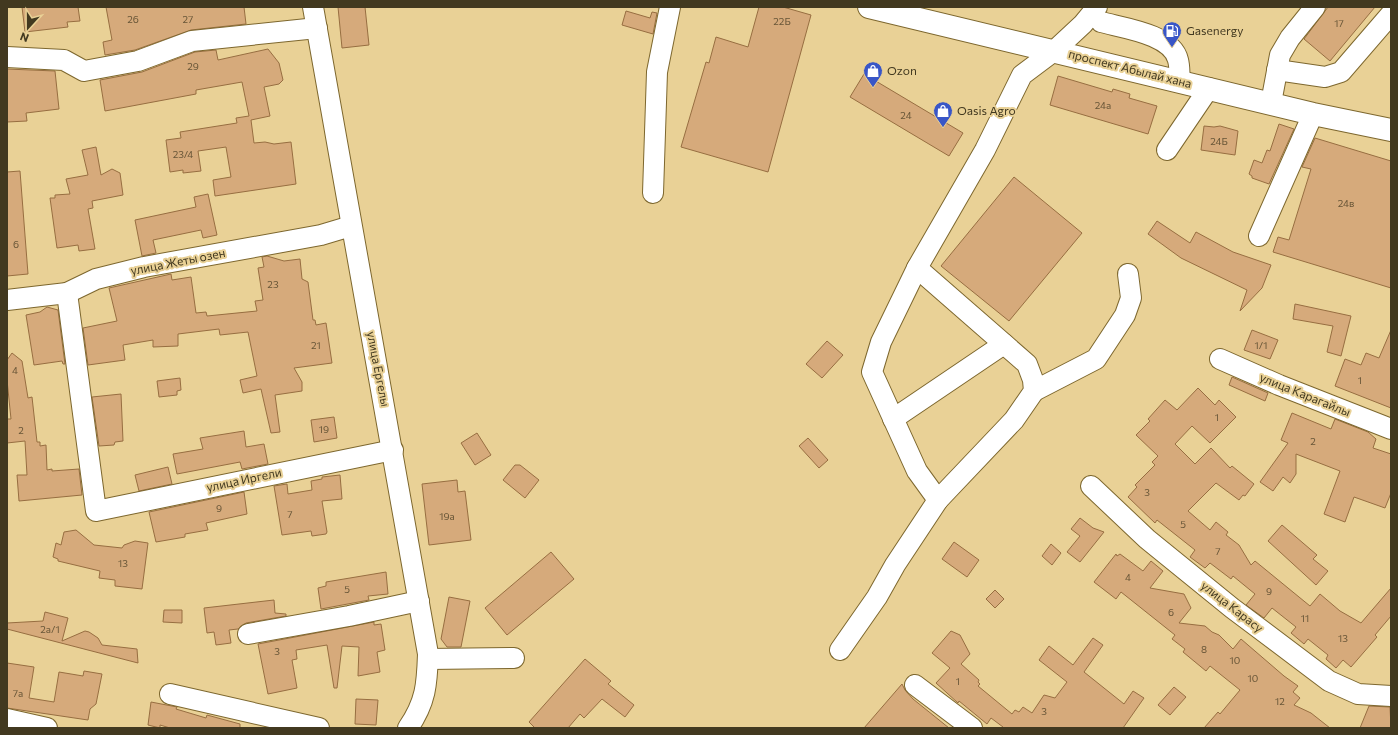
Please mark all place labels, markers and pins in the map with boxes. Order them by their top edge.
fuel station icon: Gasenergy [1161,20,1183,48]
place label: Gasenergy [1186,23,1244,37]
shop icon: Ozon [862,60,884,88]
place label: Ozon [887,63,917,77]
shop icon: Oasis Agro [932,100,954,128]
place label: Oasis Agro [957,103,1016,117]

